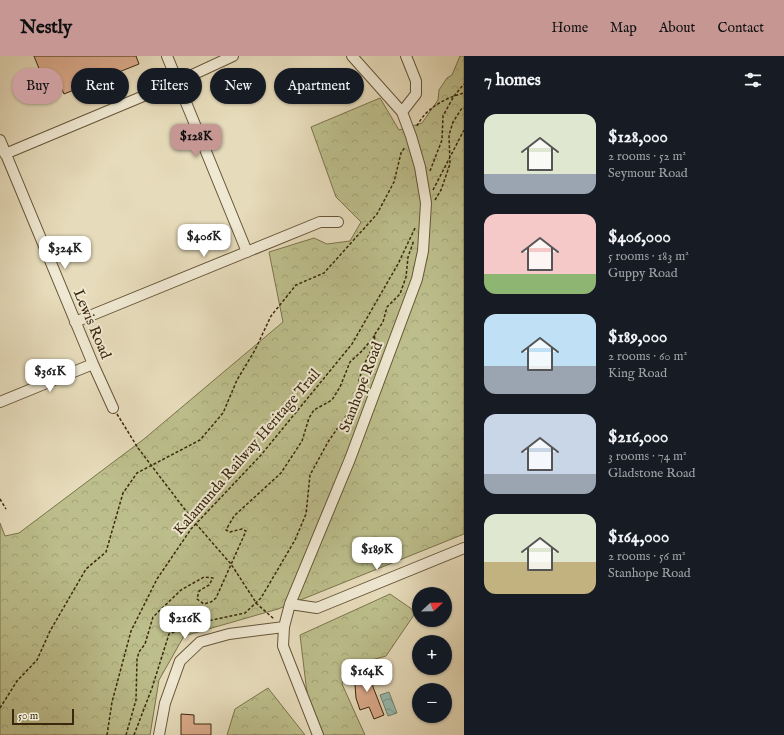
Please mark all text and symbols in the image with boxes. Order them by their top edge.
text: Nestly [20,16,72,40]
text: Home [552,19,588,37]
text: Map [610,19,637,37]
text: About [659,19,695,37]
text: Contact [717,19,764,37]
chip: Buy [12,68,63,104]
chip: Rent [71,68,129,104]
chip: Filters [137,68,202,104]
chip: New [210,68,266,104]
chip: Apartment [274,68,364,104]
icon: filters [742,69,764,91]
text: 7 homes [484,70,541,91]
pin: $128K [168,124,224,158]
text: $128,000 [608,127,668,148]
text: $128K [180,128,212,145]
icon: home [516,130,564,178]
text: 2 rooms · 52 m² [608,148,686,165]
text: Seymour Road [608,165,688,182]
pin: $406K [176,224,232,258]
text: $406,000 [608,227,671,248]
text: $406K [187,228,221,245]
icon: home [516,230,564,278]
pin: $324K [37,236,93,270]
text: $324K [48,240,82,257]
text: 5 rooms · 183 m² [608,248,689,265]
text: Guppy Road [608,265,678,282]
street label: Lewis Road [69,286,116,363]
text: $189,000 [608,327,667,348]
icon: home [516,330,564,378]
street label: Stanhope Road [335,338,387,435]
text: 2 rooms · 60 m² [608,348,687,365]
pin: $361K [22,359,78,393]
text: $361K [34,363,66,380]
street label: Kalamunda Railway Heritage Trail [170,364,325,539]
text: King Road [608,365,667,382]
text: $216,000 [608,427,668,448]
icon: home [516,430,564,478]
text: 3 rooms · 74 m² [608,448,687,465]
text: Gladstone Road [608,465,696,482]
text: $164,000 [608,527,669,548]
icon: home [516,530,564,578]
pin: $189K [349,537,405,571]
text: $189K [361,541,393,558]
text: 2 rooms · 56 m² [608,548,686,565]
text: Stanhope Road [608,565,691,582]
north arrow [412,587,452,627]
map controls [412,587,452,723]
pin: $216K [157,606,213,640]
text: $216K [168,610,202,627]
button: + [412,635,452,675]
pin: $164K [339,659,395,693]
text: $164K [350,663,384,680]
button: − [412,683,452,723]
scale bar [12,707,74,726]
text: 50 m [18,709,38,723]

